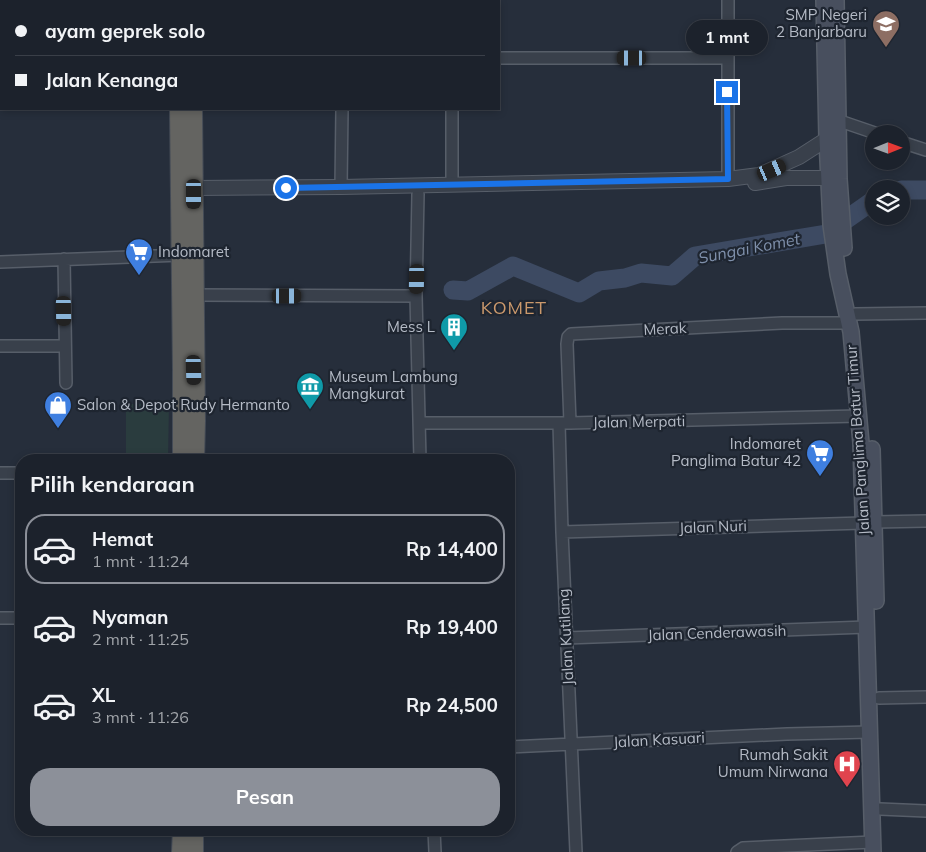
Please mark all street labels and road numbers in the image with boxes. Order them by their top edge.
street label: Merak [643,318,687,339]
street label: Jalan Panglima Batur Timur [841,344,874,536]
street label: Jalan Merpati [593,411,685,432]
street label: Jalan Nuri [679,516,747,537]
street label: Jalan Kutilang [553,588,578,686]
street label: Jalan Cenderawasih [647,621,787,644]
street label: Jalan Kasuari [613,728,705,751]

